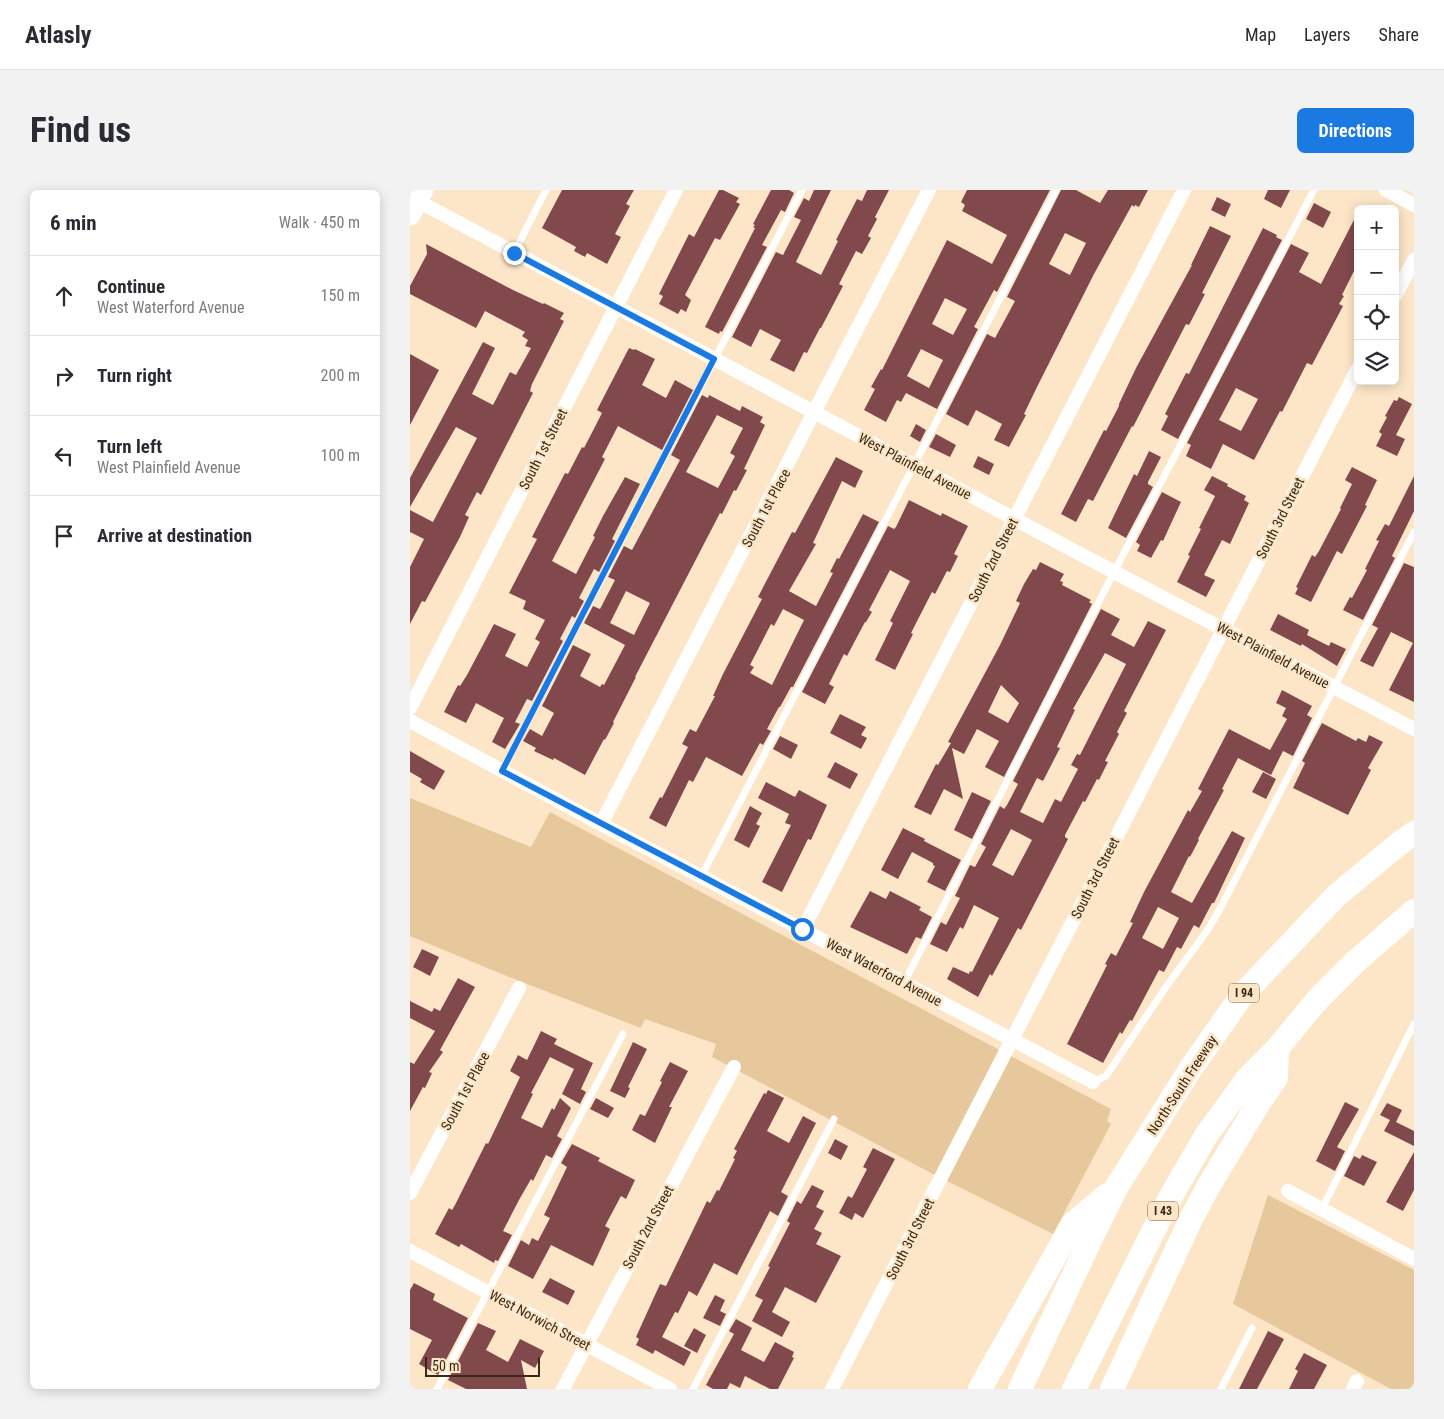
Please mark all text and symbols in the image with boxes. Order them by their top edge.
text: Atlasly [25,21,91,49]
text: Map [1245,24,1276,45]
text: Layers [1304,24,1351,45]
text: Share [1379,24,1419,45]
button: Directions [1297,108,1414,153]
text: Find us [30,110,131,151]
map controls [1354,205,1399,385]
button: + [1354,205,1399,250]
text: 6 min [50,211,97,235]
text: Walk · 450 m [279,213,360,232]
route end [503,242,526,265]
button: − [1354,250,1399,295]
text: Continue [97,275,165,298]
icon: ahead [50,282,78,310]
text: 150 m [321,286,360,305]
button: locate [1354,295,1399,340]
text: West Waterford Avenue [97,298,244,317]
button: layers [1354,340,1399,385]
icon: right [50,362,78,390]
text: Turn right [97,364,172,387]
text: 200 m [321,366,360,385]
street label: South 1st Street [516,406,570,492]
street label: West Plainfield Avenue [856,429,975,503]
text: Turn left [97,435,162,458]
icon: left [50,442,78,470]
text: 100 m [321,446,360,465]
text: West Plainfield Avenue [97,458,240,477]
street label: South 1st Place [739,466,794,550]
street label: South 3rd Street [1253,475,1307,561]
street label: South 2nd Street [965,515,1021,605]
icon: arrive [50,522,78,550]
text: Arrive at destination [97,524,252,547]
street label: West Plainfield Avenue [1214,618,1333,692]
street label: South 3rd Street [1068,835,1122,921]
route start [791,918,814,941]
street label: West Waterford Avenue [823,935,945,1010]
road number: I 94 [1229,984,1259,1002]
street label: North-South Freeway [1144,1032,1220,1138]
street label: South 1st Place [438,1049,493,1133]
street label: South 2nd Street [619,1183,677,1271]
street label: South 3rd Street [883,1196,937,1282]
road number: I 43 [1148,1201,1178,1220]
street label: West Norwich Street [487,1287,593,1353]
scale bar [425,1354,540,1377]
text: 50 m [432,1358,460,1374]

